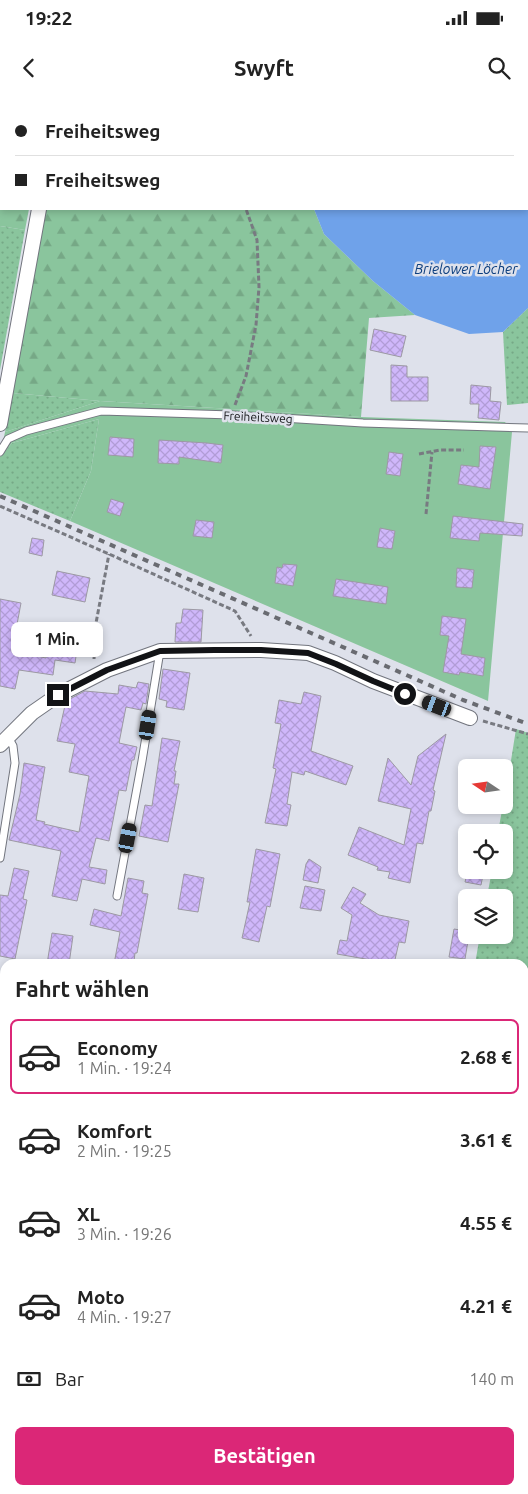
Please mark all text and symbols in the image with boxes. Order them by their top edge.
text: 19:22 [25,7,73,29]
icon: back [15,54,43,82]
icon: search [485,54,513,82]
text: Swyft [234,55,294,80]
text: Freiheitsweg [45,120,161,142]
text: Freiheitsweg [45,169,161,191]
water label: Brielower Löcher [414,261,518,277]
street label: Freiheitsweg [223,409,293,425]
callout: 1 Min. [12,622,104,658]
text: 1 Min. [35,630,79,648]
route start [394,683,416,705]
route end [47,684,69,706]
car [420,694,453,718]
car [138,709,157,741]
north arrow [458,759,512,814]
map controls [458,759,513,944]
car [117,822,138,854]
button: locate [458,824,513,879]
button: layers [458,889,513,944]
text: Fahrt wählen [15,976,149,1001]
icon: car [17,1034,62,1079]
text: Economy [77,1037,158,1059]
text: 2.68 € [460,1046,512,1068]
text: 1 Min. · 19:24 [77,1059,172,1077]
icon: car [17,1117,62,1162]
text: Komfort [77,1120,152,1142]
text: 3.61 € [460,1129,512,1151]
text: 2 Min. · 19:25 [77,1142,172,1160]
icon: car [17,1200,62,1245]
text: XL [77,1203,100,1225]
text: 4.55 € [460,1212,512,1234]
text: 3 Min. · 19:26 [77,1225,172,1243]
icon: car [17,1283,62,1328]
text: Moto [77,1286,125,1308]
text: 4.21 € [460,1295,512,1317]
text: 4 Min. · 19:27 [77,1308,172,1326]
icon: cash [15,1365,43,1393]
text: Bar [55,1368,84,1390]
text: 140 m [469,1370,514,1388]
button: Bestätigen [15,1427,514,1485]

